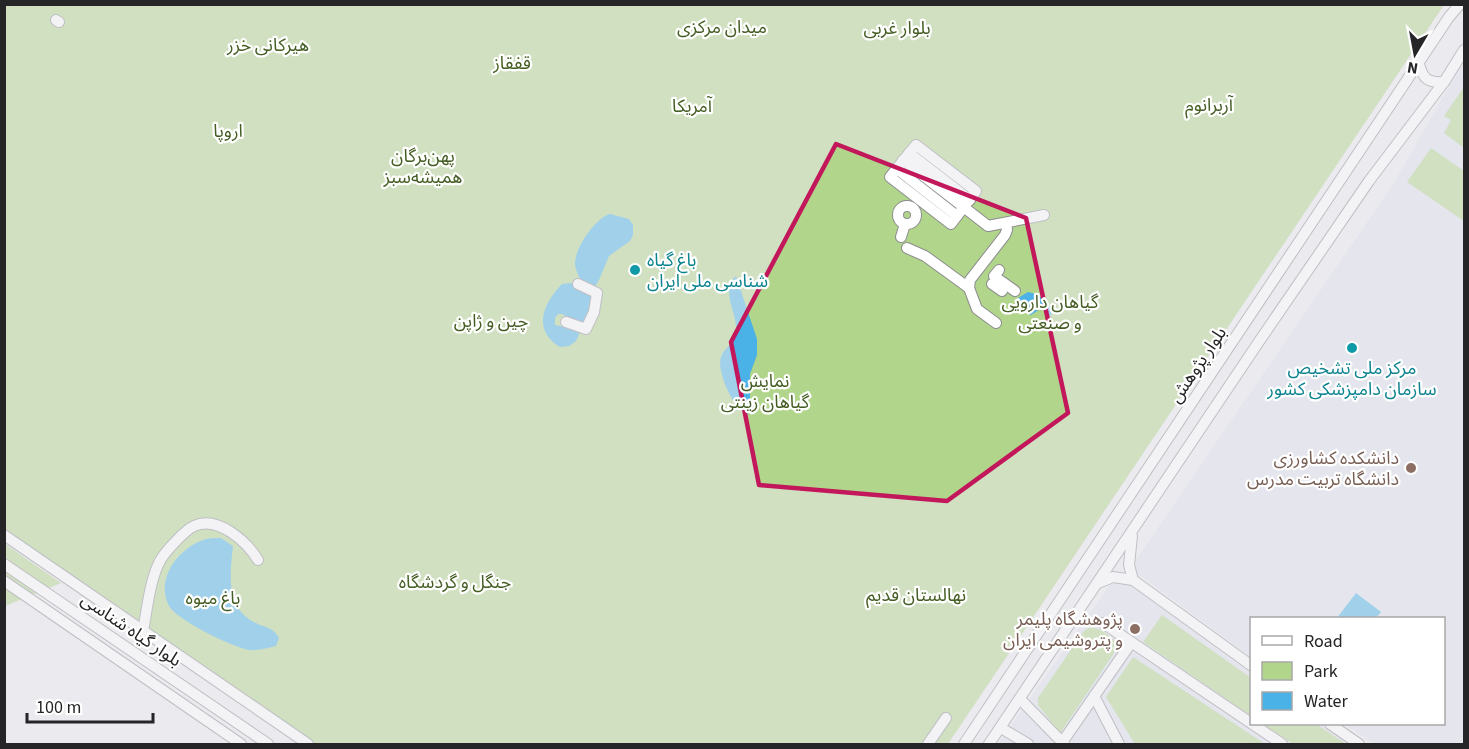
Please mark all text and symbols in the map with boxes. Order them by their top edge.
park label: میدان مرکزی [677,15,767,40]
park label: بلوار غربی [864,16,930,41]
north arrow [1385,24,1445,84]
park label: هیرکانی خزر [226,33,309,58]
park label: قفقاز [492,51,531,76]
text: N [1405,56,1420,80]
park label: آربرانوم [1185,93,1234,119]
park label: آمریکا [672,94,713,119]
park label: اروپا [213,119,243,144]
park label: پهن‌برگان همیشه‌سبز [383,144,462,190]
place label: باغ گیاه‌ شناسی ملی ایران [647,248,768,294]
marker: باغ گیاه‌ شناسی ملی ایران [628,263,642,277]
park label: گیاهان دارویی و صنعتی [1001,290,1099,336]
park label: چین و ژاپن [454,309,528,334]
street label: بلوار پژوهش [1163,322,1233,408]
marker: مرکز ملی تشخیص سازمان دامپزشکی کشور [1345,341,1359,355]
place label: مرکز ملی تشخیص سازمان دامپزشکی کشور [1266,356,1437,402]
park label: نمایش گیاهان زینتی [721,369,810,415]
place label: دانشکده کشاورزی دانشگاه تربیت مدرس [1247,446,1399,492]
marker: دانشکده کشاورزی دانشگاه تربیت مدرس [1404,461,1418,475]
park label: جنگل و گردشگاه [399,570,511,595]
park label: نهالستان قدیم [866,583,966,608]
park label: باغ میوه [186,586,240,612]
street label: بلوار گیاه شناسی [76,587,186,673]
place label: پژوهشگاه پلیمر و پتروشیمی ایران [1003,607,1123,653]
legend [1250,617,1445,725]
marker: پژوهشگاه پلیمر و پتروشیمی ایران [1128,622,1142,636]
text: Road [1304,629,1343,654]
text: Park [1304,659,1338,684]
scale bar [27,686,153,724]
text: Water [1304,689,1348,714]
text: 100 m [36,695,81,720]

